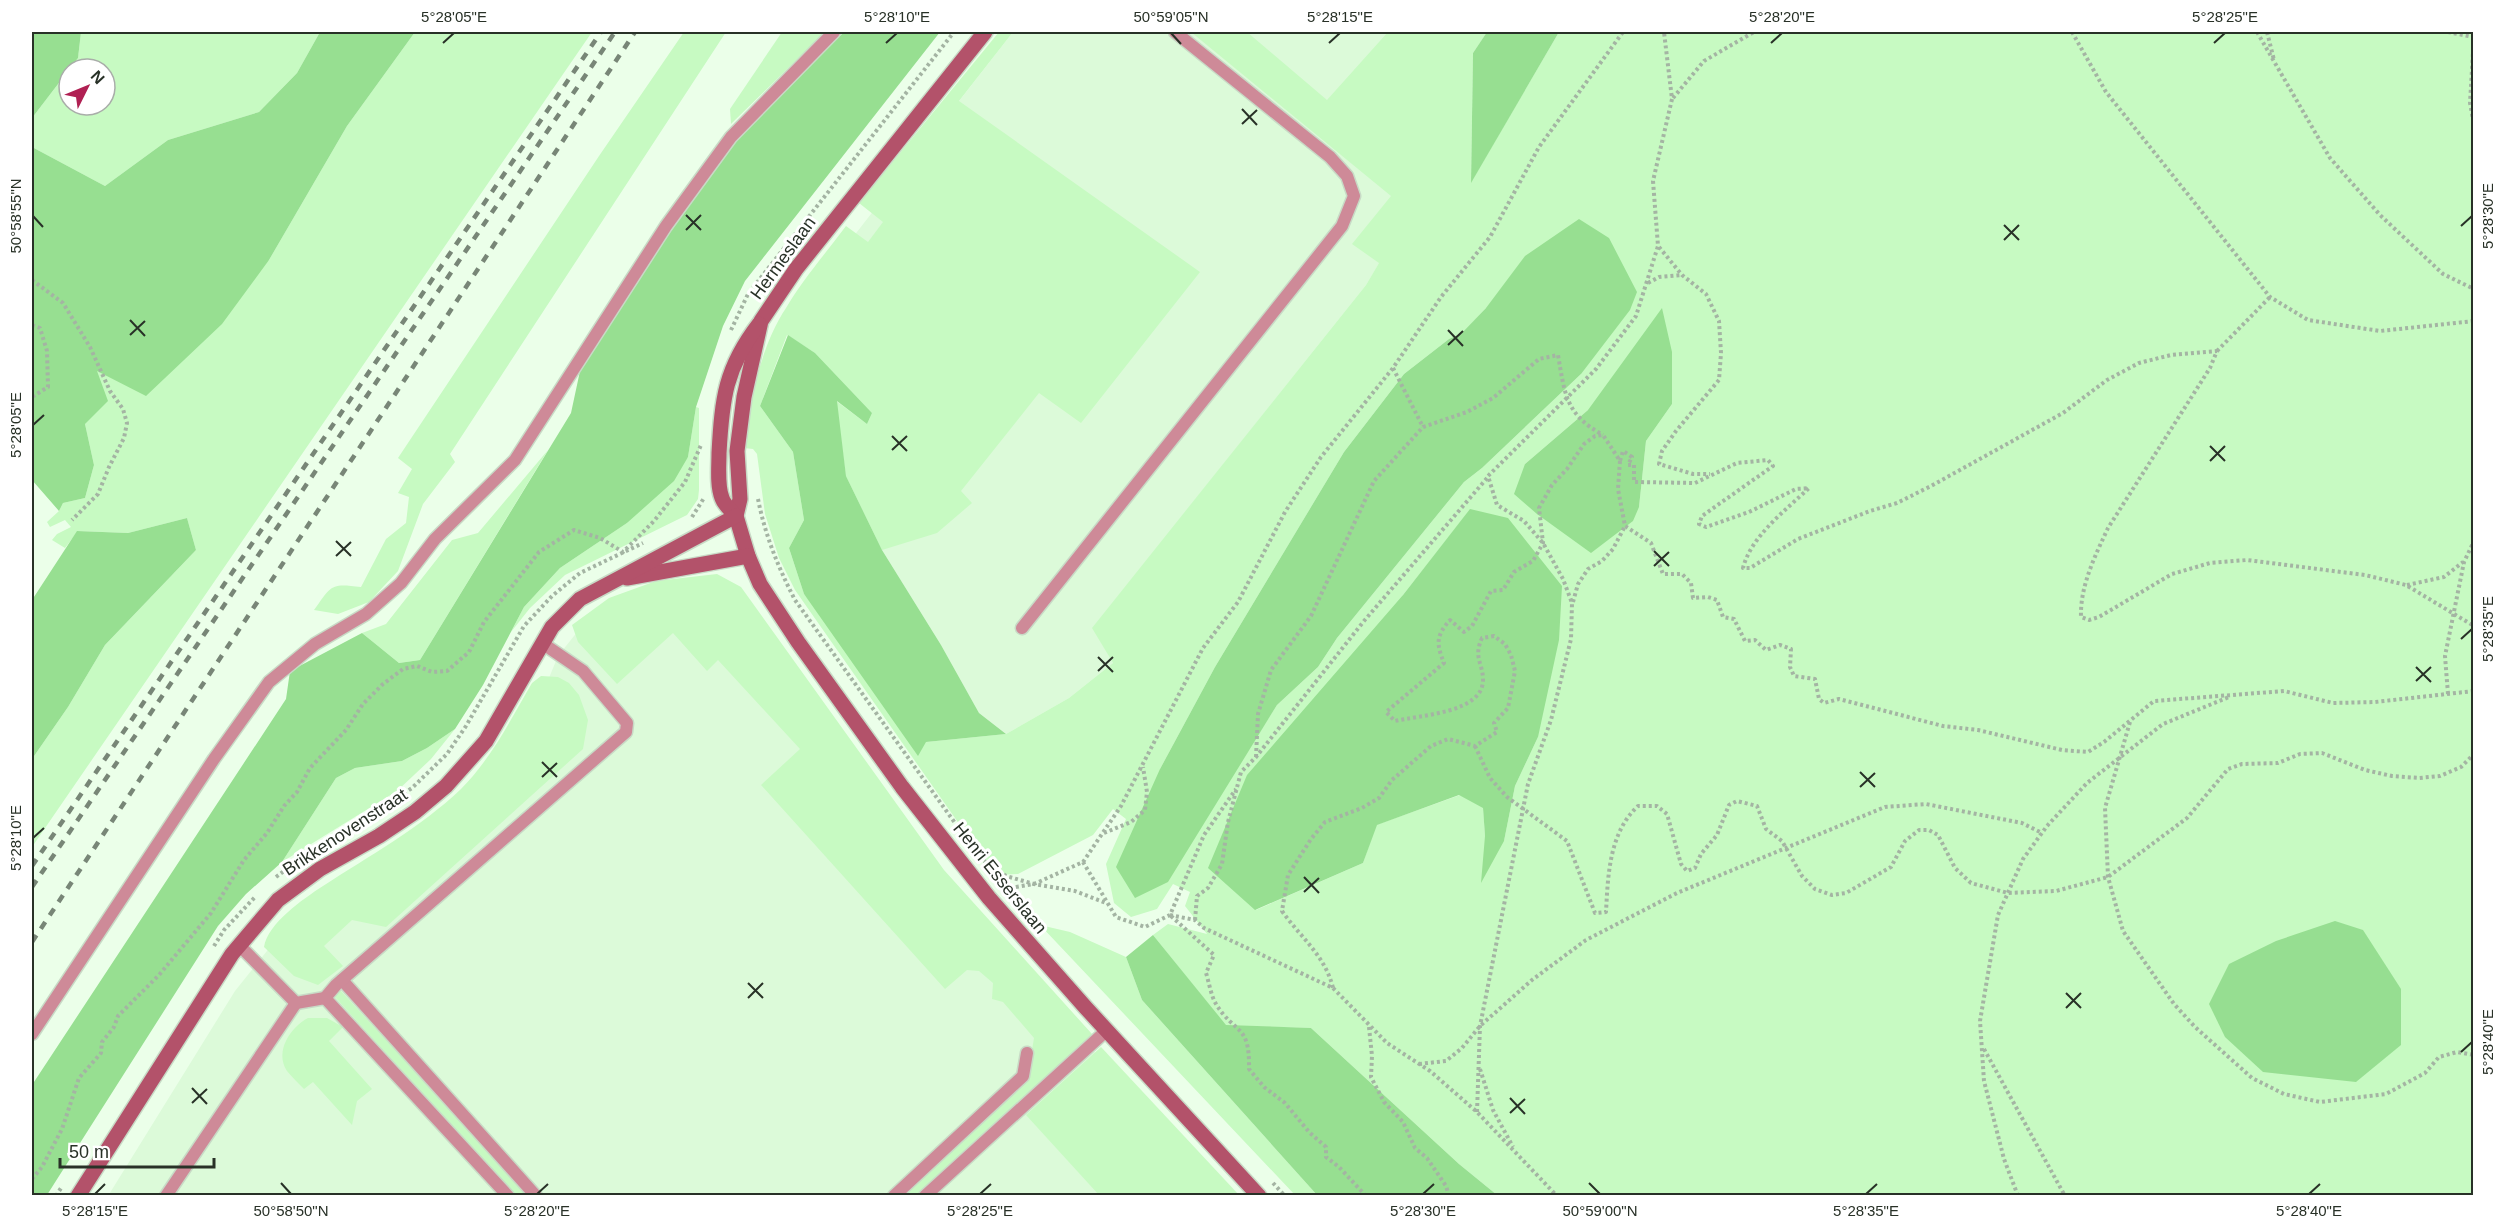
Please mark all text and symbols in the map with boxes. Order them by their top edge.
text: 5°28'05"E [421,8,487,25]
text: 5°28'10"E [864,8,930,25]
text: 50°59'05"N [1133,8,1209,25]
text: 5°28'15"E [1307,8,1373,25]
text: 5°28'20"E [1749,8,1815,25]
text: 5°28'25"E [2192,8,2258,25]
north arrow [57,57,117,117]
text: N [87,67,108,87]
text: 50°58'55"N [7,178,24,254]
text: 5°28'30"E [2479,183,2496,249]
street label: Hermeslaan [746,213,820,303]
text: 5°28'05"E [7,392,24,458]
text: 5°28'35"E [2479,596,2496,662]
street label: Brikkenovenstraat [279,784,411,880]
text: 5°28'10"E [7,805,24,871]
street label: Henri Esserslaan [949,818,1051,938]
text: 5°28'40"E [2479,1009,2496,1075]
scale bar [60,1131,214,1169]
text: 50 m [69,1142,109,1162]
text: 5°28'15"E [62,1202,128,1219]
text: 50°58'50"N [253,1202,329,1219]
text: 5°28'20"E [504,1202,570,1219]
text: 5°28'25"E [947,1202,1013,1219]
text: 5°28'30"E [1390,1202,1456,1219]
text: 50°59'00"N [1562,1202,1638,1219]
text: 5°28'35"E [1833,1202,1899,1219]
text: 5°28'40"E [2276,1202,2342,1219]

